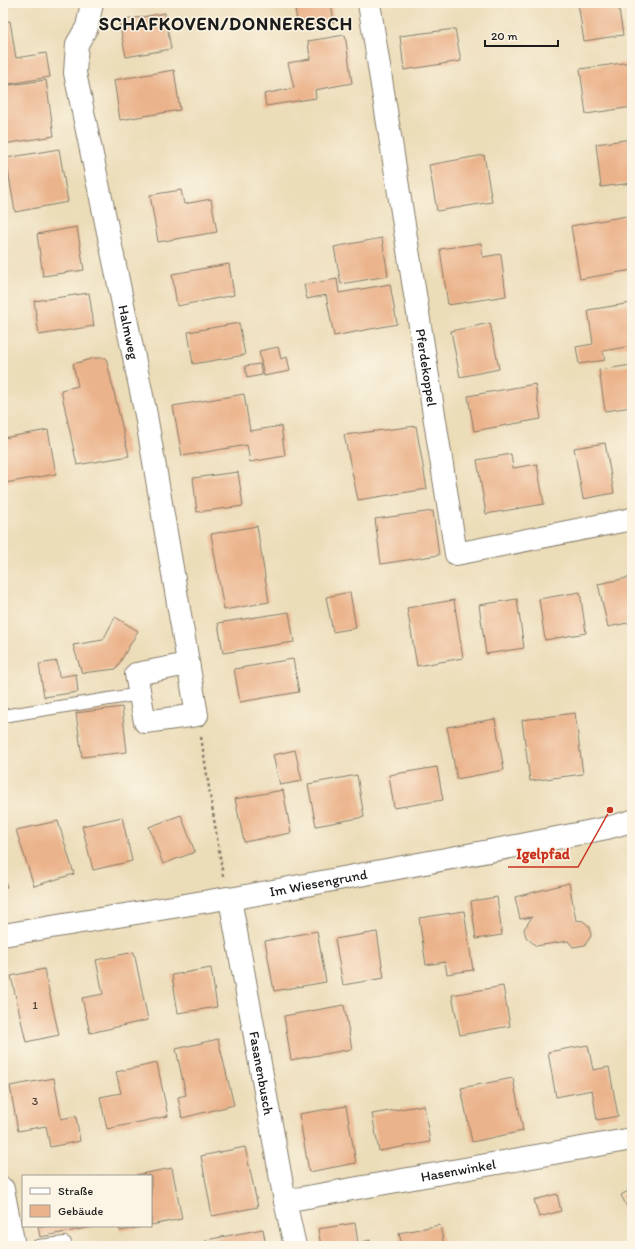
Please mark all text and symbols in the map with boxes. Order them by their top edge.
district label: SCHAFKOVEN/DONNERESCH [99,13,353,35]
scale bar [485,22,558,48]
text: 20 m [491,29,518,43]
street label: Halmweg [115,303,143,362]
street label: Pferdekoppel [412,327,441,408]
callout: Igelpfad [508,840,578,867]
text: Igelpfad [516,845,571,864]
street label: Im Wiesengrund [268,865,369,900]
house number: 1 [32,998,38,1012]
street label: Fasanenbusch [246,1030,278,1117]
house number: 3 [32,1094,39,1108]
street label: Hasenwinkel [419,1155,497,1185]
legend [22,1175,152,1227]
text: Straße [58,1184,93,1198]
text: Gebäude [58,1204,103,1218]

